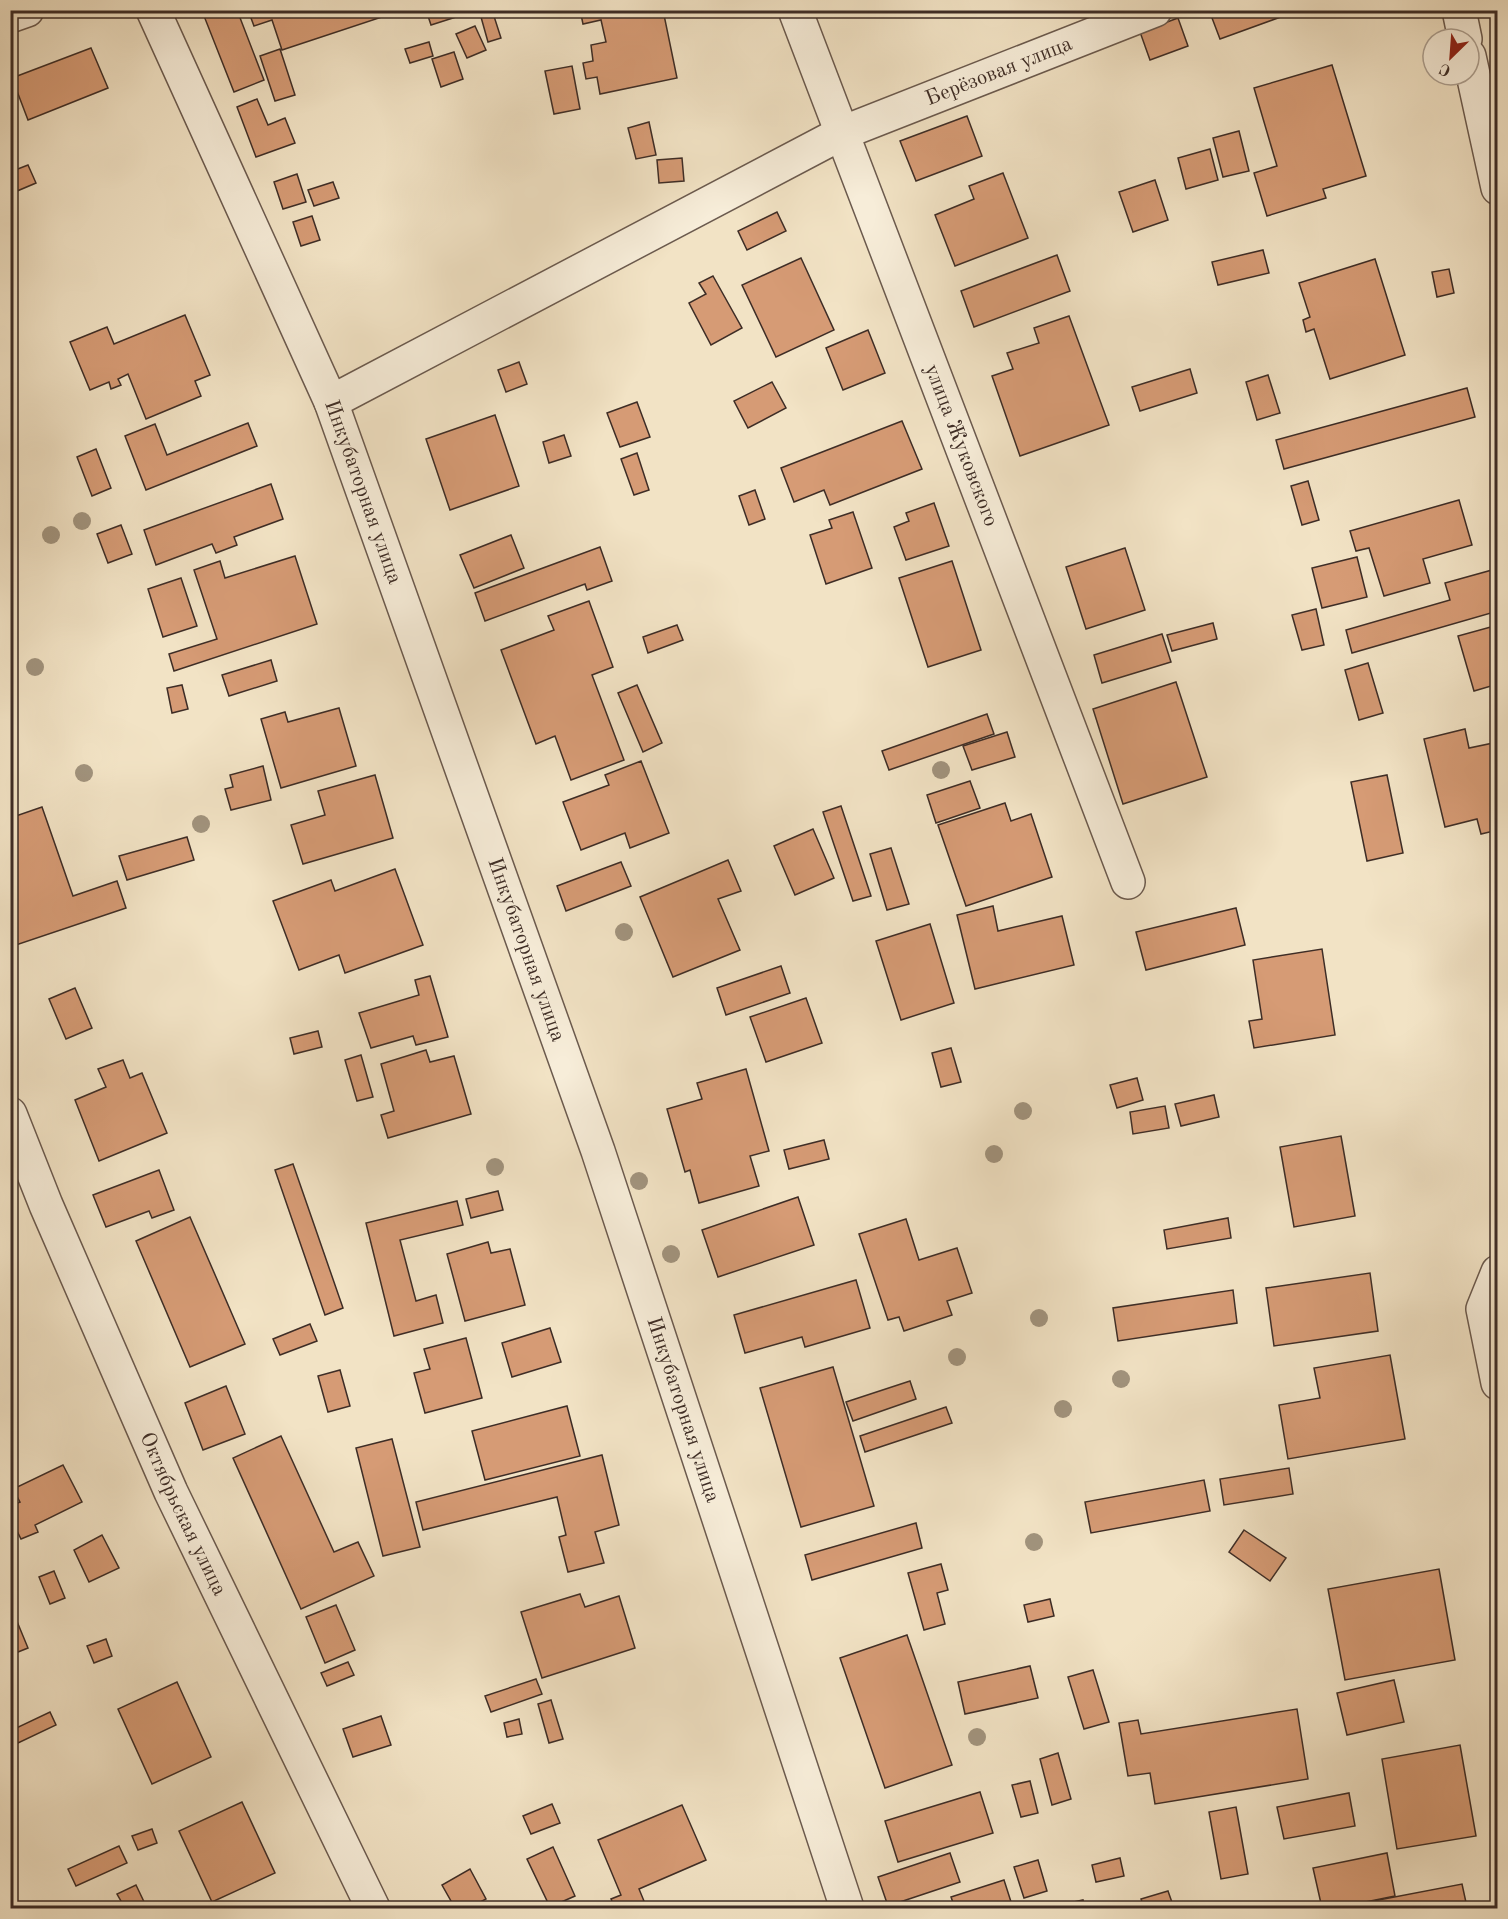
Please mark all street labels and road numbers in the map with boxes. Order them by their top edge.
street label: Берёзовая улица [923,33,1075,110]
street label: улица Жуковского [921,361,1002,529]
street label: Инкубаторная улица [321,397,405,587]
street label: Инкубаторная улица [484,855,569,1045]
street label: Инкубаторная улица [643,1314,723,1505]
street label: Октябрьская улица [136,1429,230,1599]

